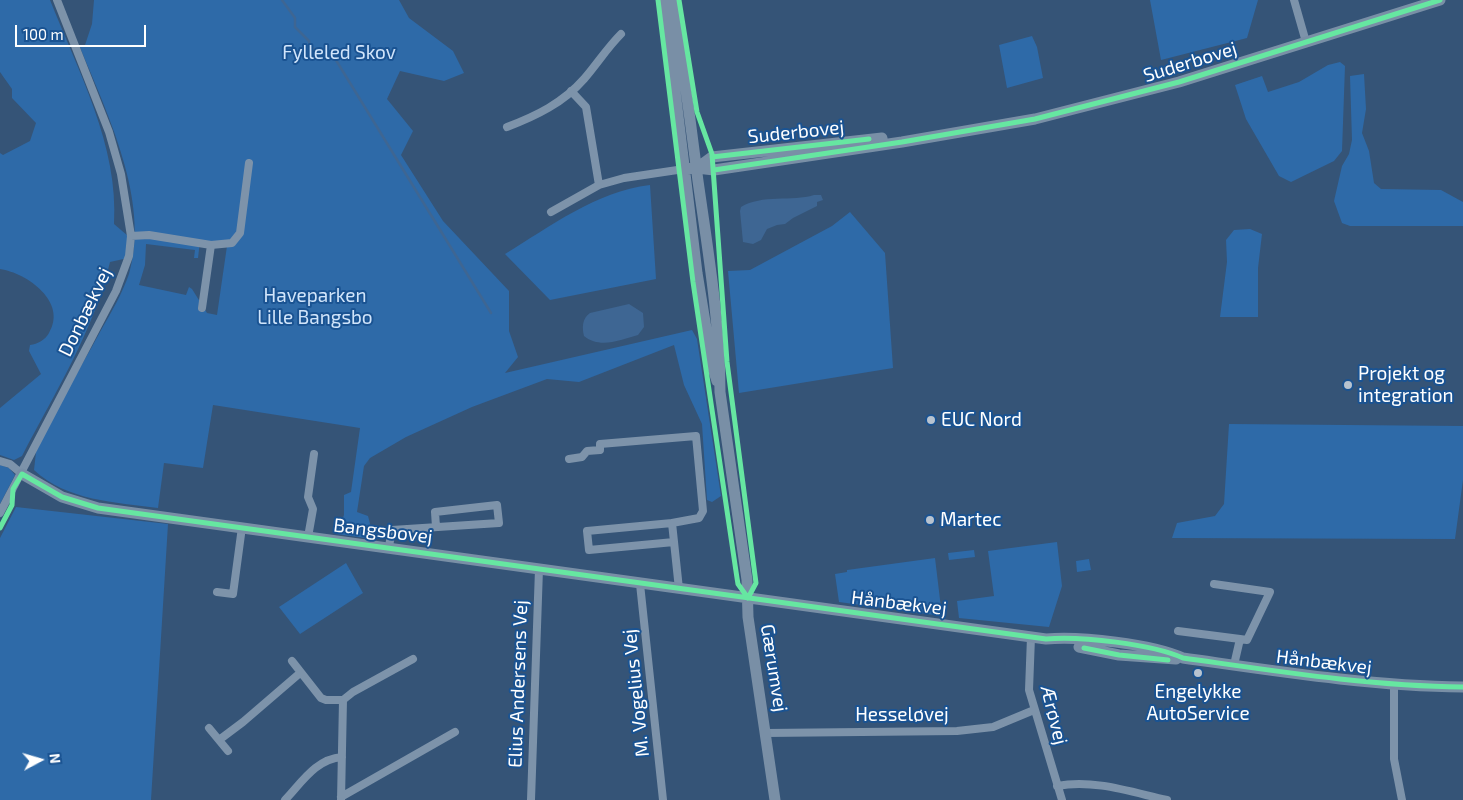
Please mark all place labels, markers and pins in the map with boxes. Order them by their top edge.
place label: Projekt og integration [1358,363,1454,407]
marker: Projekt og integration [1342,379,1354,391]
place label: EUC Nord [941,409,1022,431]
marker: EUC Nord [925,414,937,426]
place label: Martec [940,509,1001,531]
marker: Martec [924,514,936,526]
marker: Engelykke AutoService [1192,667,1204,679]
place label: Engelykke AutoService [1146,681,1250,725]

